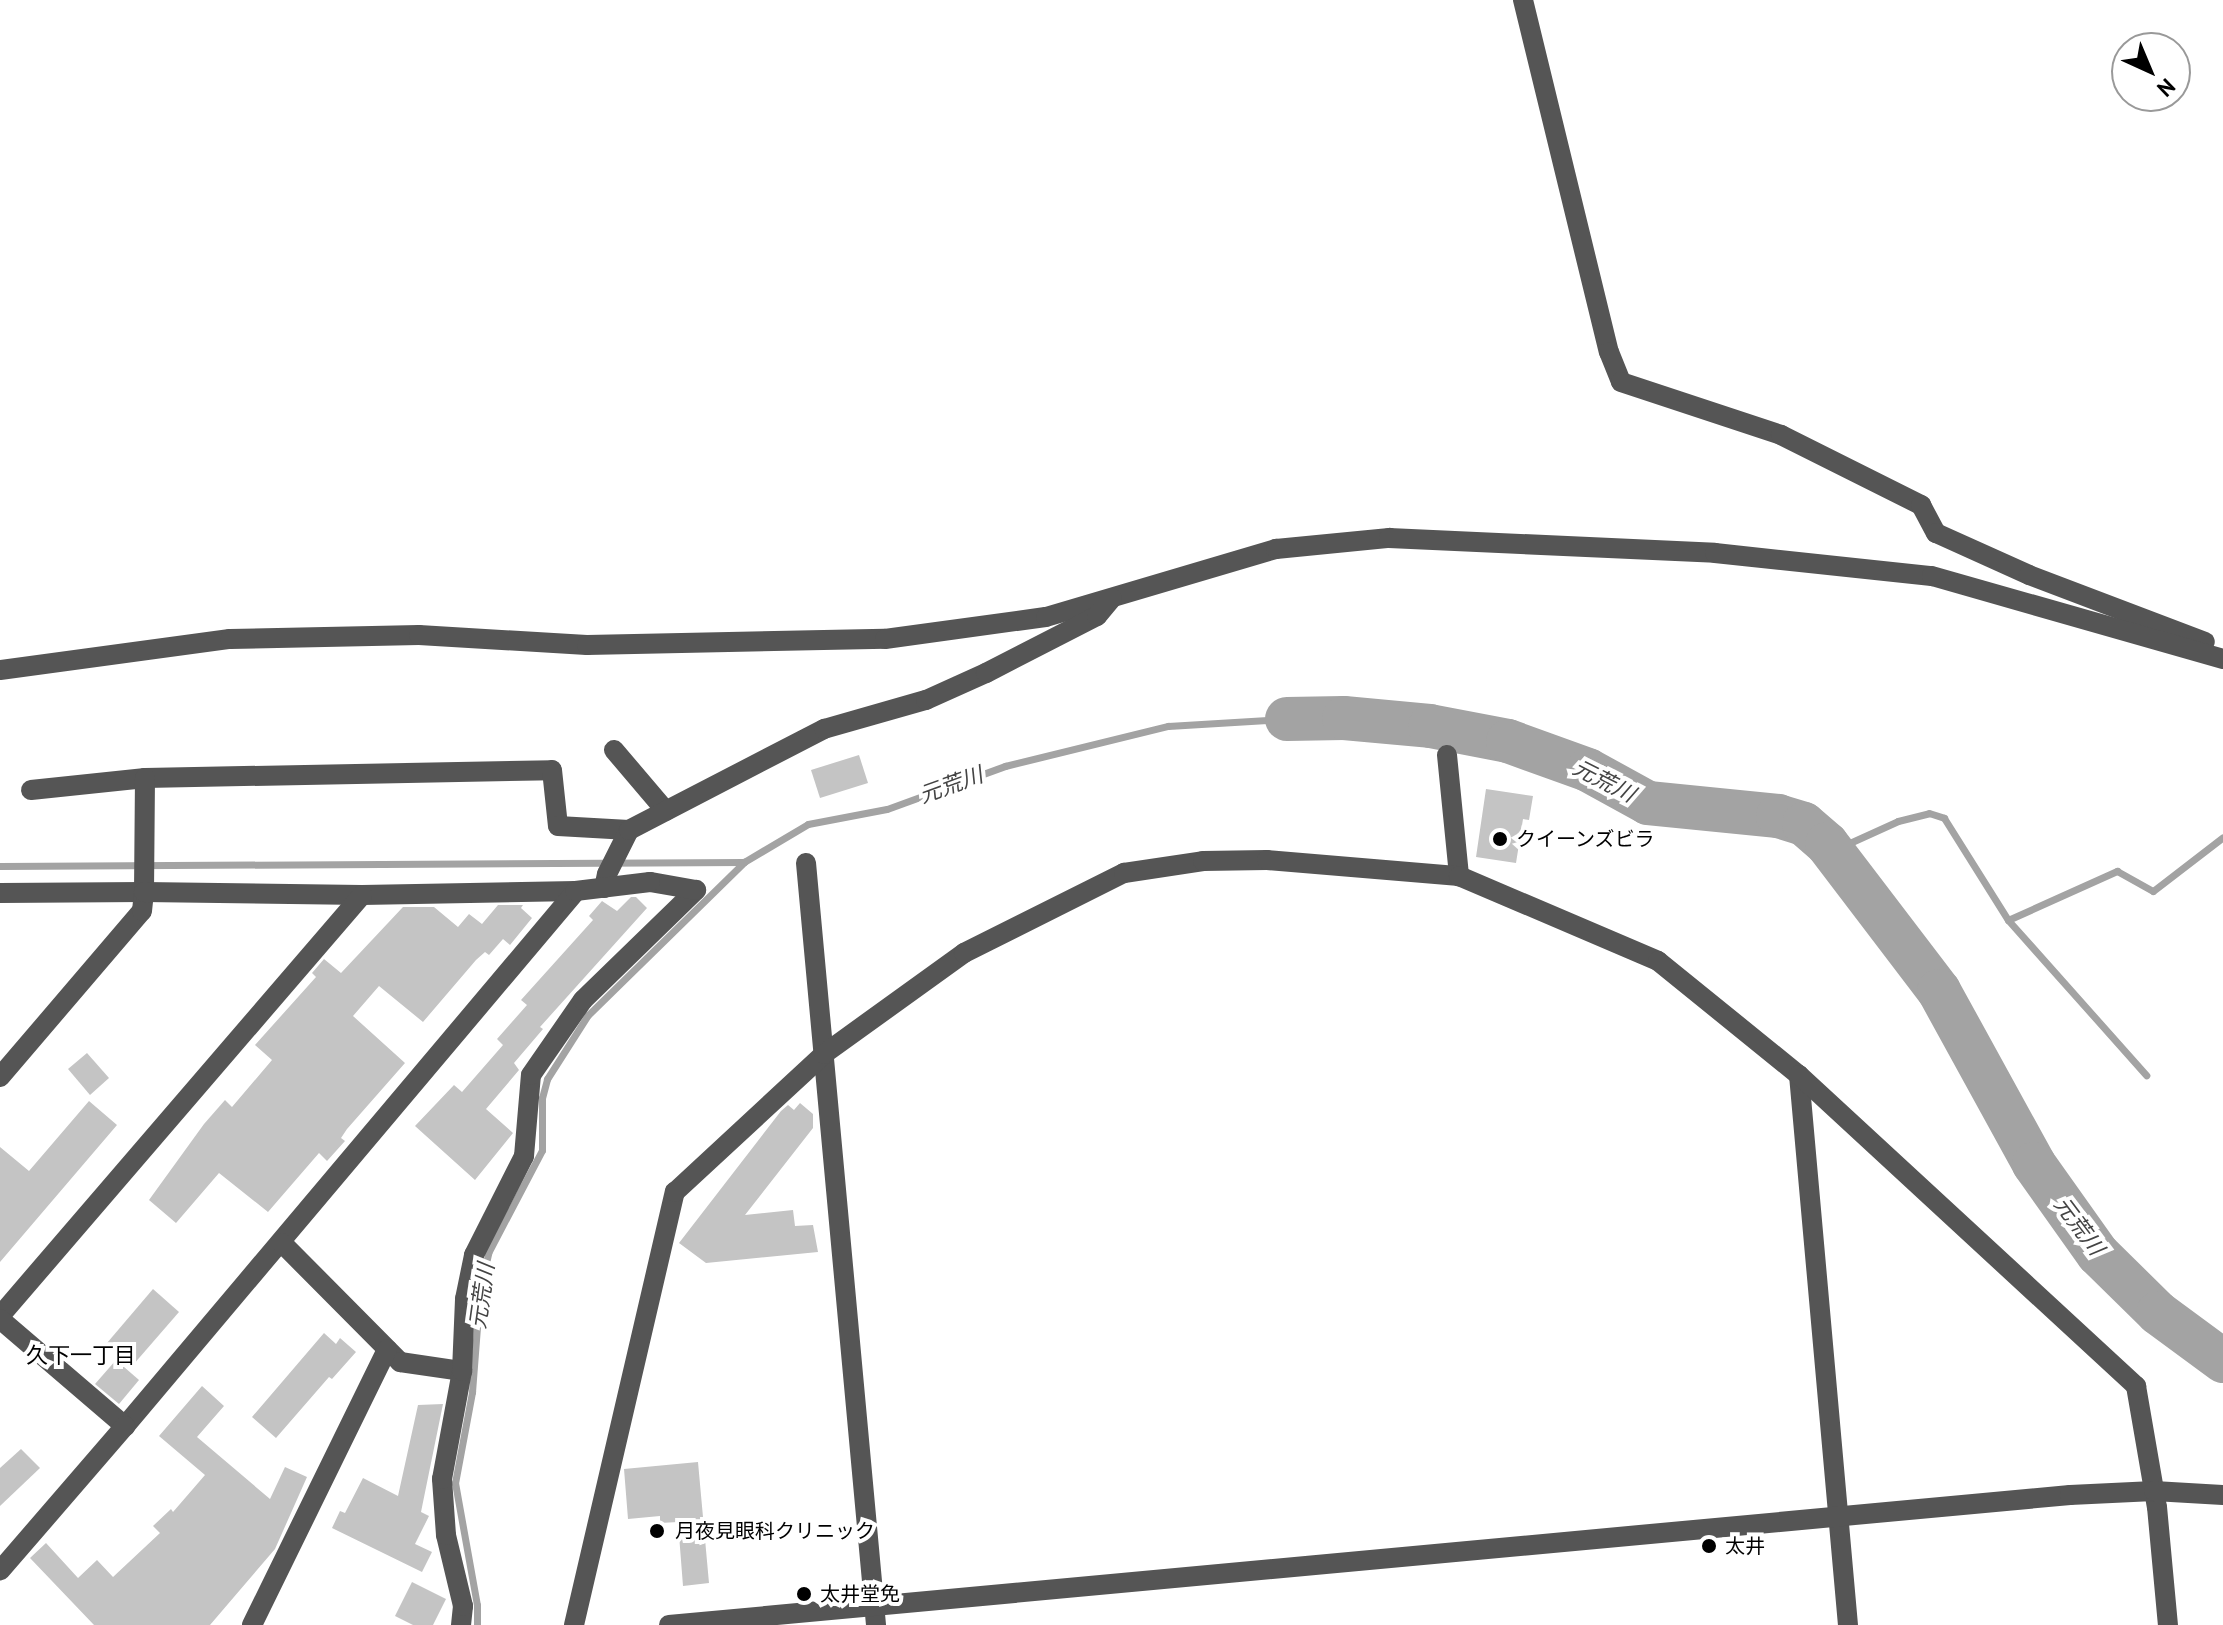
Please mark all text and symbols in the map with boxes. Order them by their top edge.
north arrow [2111,32,2191,112]
text: N [2151,73,2181,103]
water label: 元荒川 [1569,754,1639,808]
water label: 元荒川 [915,761,987,809]
place label: クイーンズビラ [1516,827,1656,851]
marker: クイーンズビラ [1491,830,1509,848]
water label: 元荒川 [2049,1192,2109,1260]
water label: 元荒川 [464,1261,500,1331]
district label: 久下一丁目 [26,1343,136,1369]
place label: 月夜見眼科クリニック [675,1519,875,1543]
marker: 月夜見眼科クリニック [646,1520,668,1542]
place label: 太井 [1725,1534,1765,1558]
marker: 太井 [1700,1537,1718,1555]
place label: 太井堂免 [820,1582,900,1606]
marker: 太井堂免 [795,1585,813,1603]

